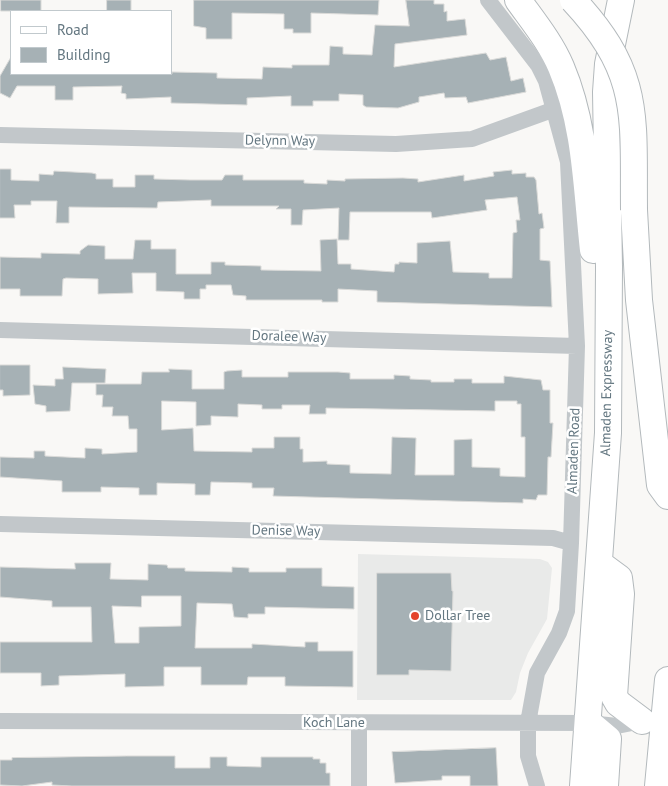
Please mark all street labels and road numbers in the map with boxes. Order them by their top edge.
street label: Delynn Way [245,132,315,150]
street label: Doralee Way [251,327,327,347]
street label: Almaden Expressway [597,330,617,456]
street label: Almaden Road [564,408,584,494]
street label: Denise Way [251,522,321,540]
street label: Koch Lane [303,715,365,731]

